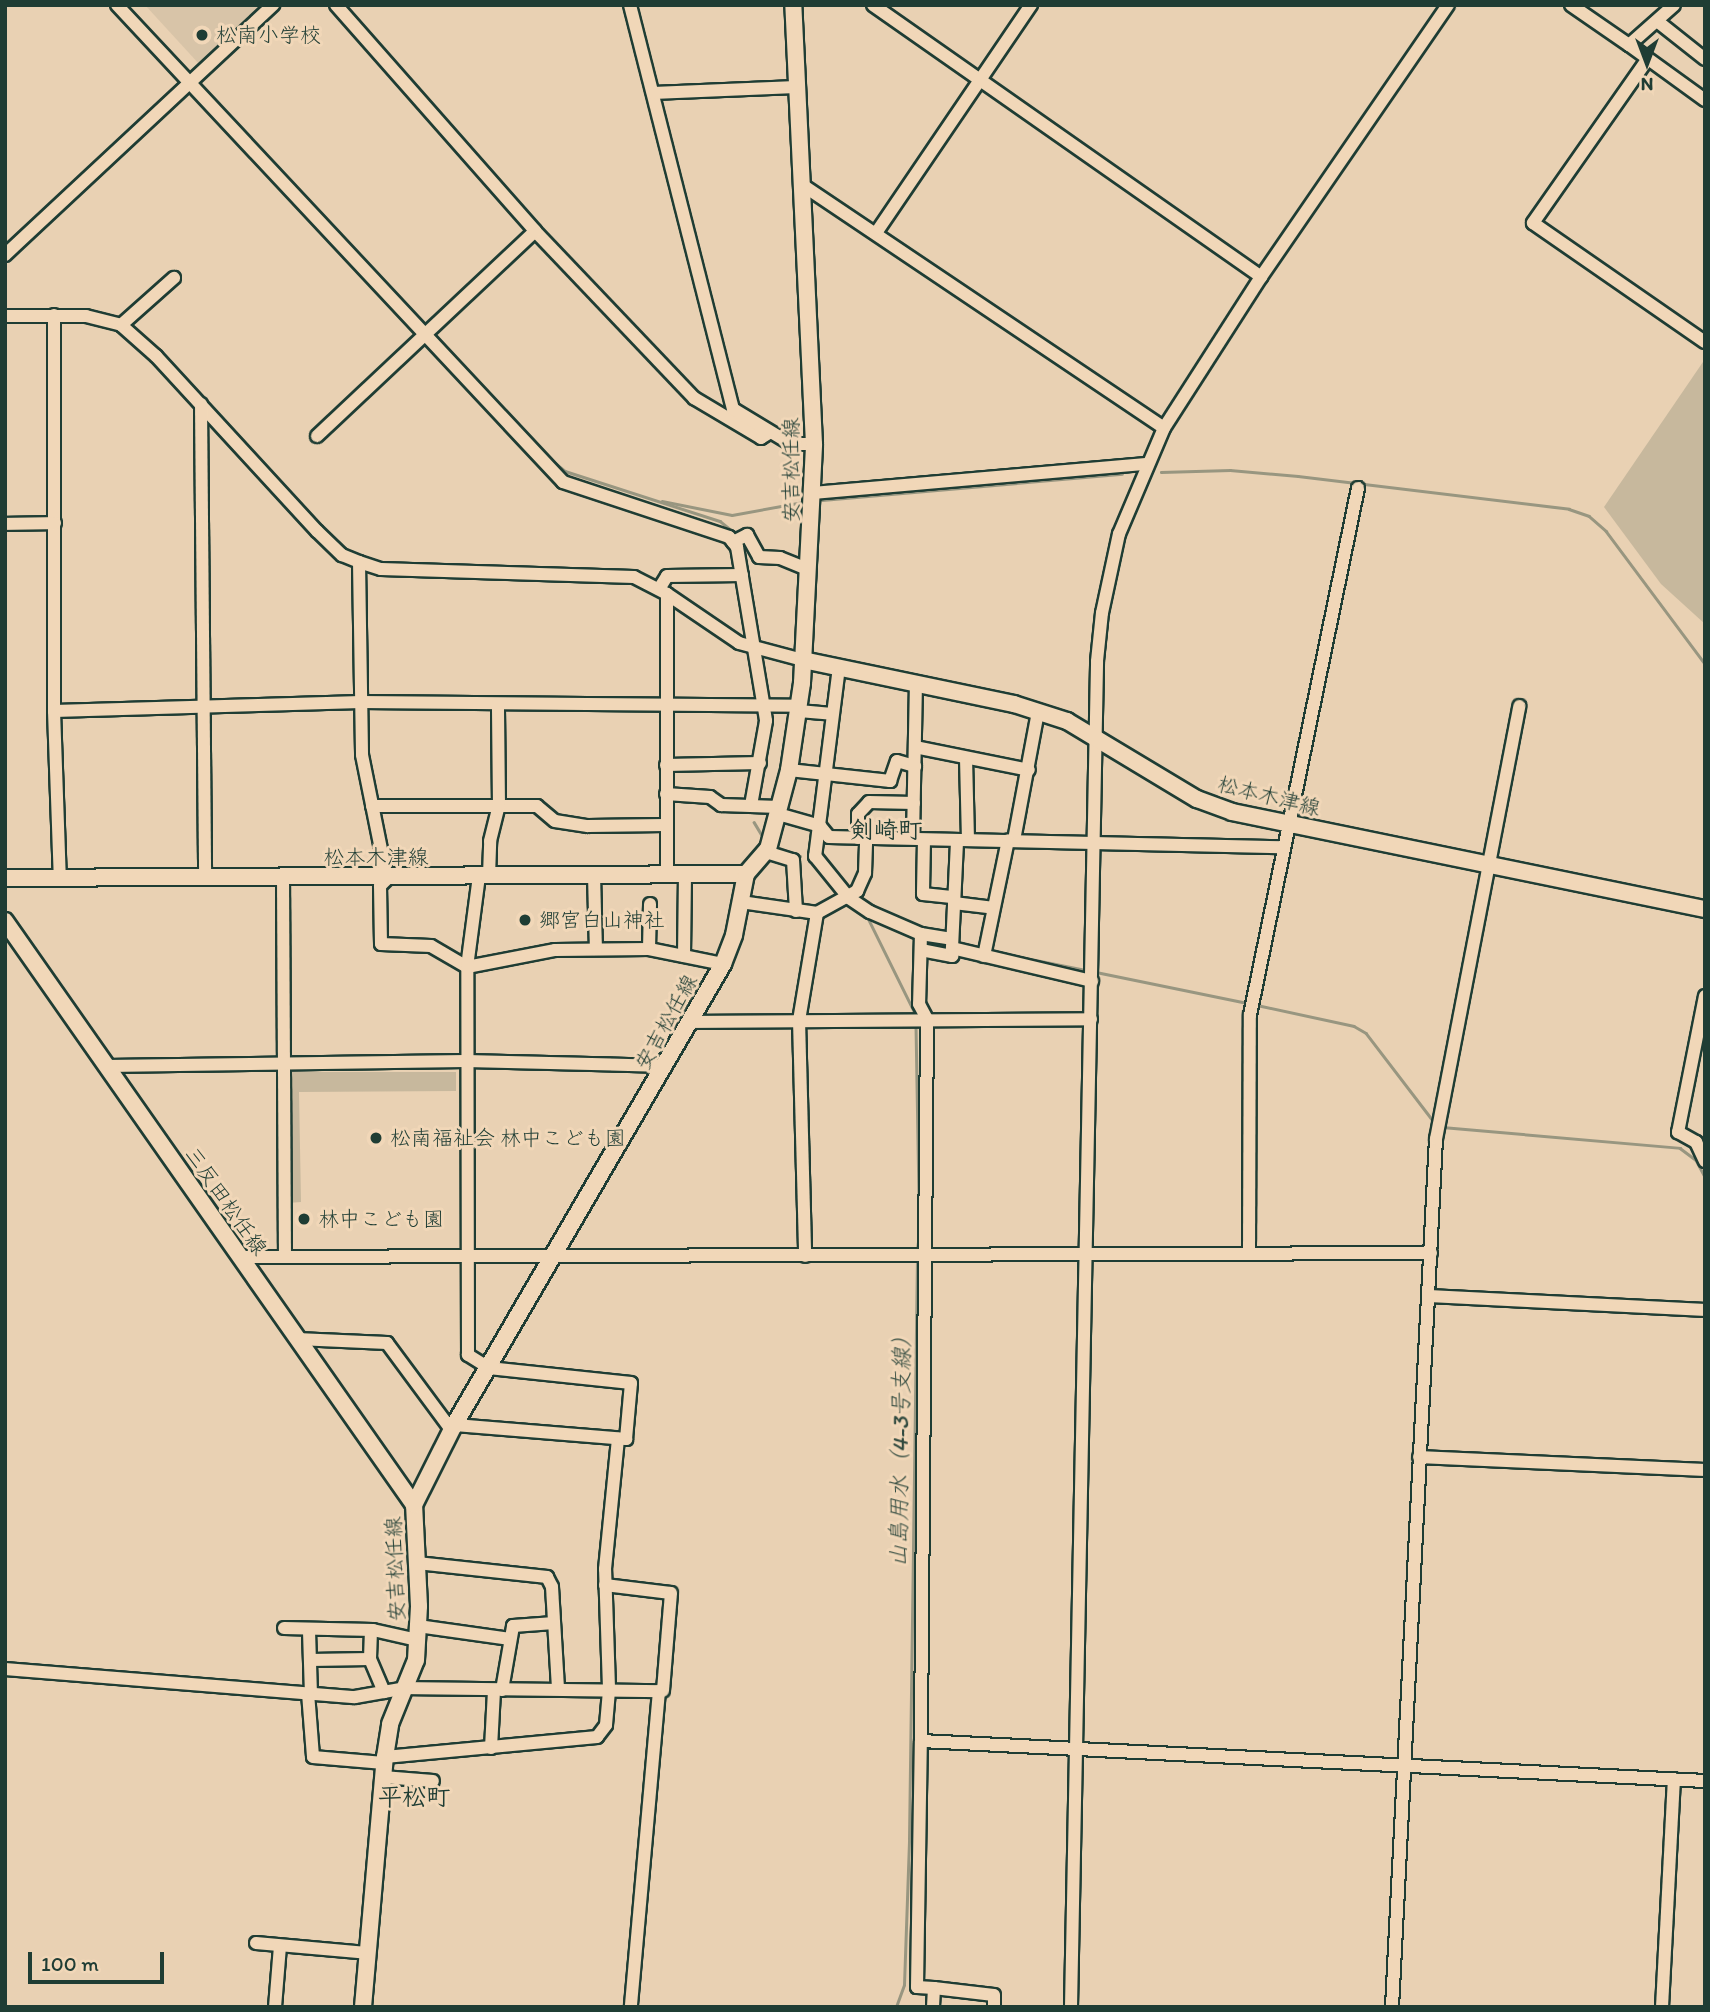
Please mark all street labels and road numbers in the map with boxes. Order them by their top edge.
street label: 安吉松任線 [778,418,804,522]
street label: 松本木津線 [1215,771,1323,821]
street label: 松本木津線 [324,844,428,870]
street label: 安吉松任線 [630,970,702,1074]
street label: 三反田松任線 [180,1142,272,1260]
street label: 安吉松任線 [381,1516,409,1622]

